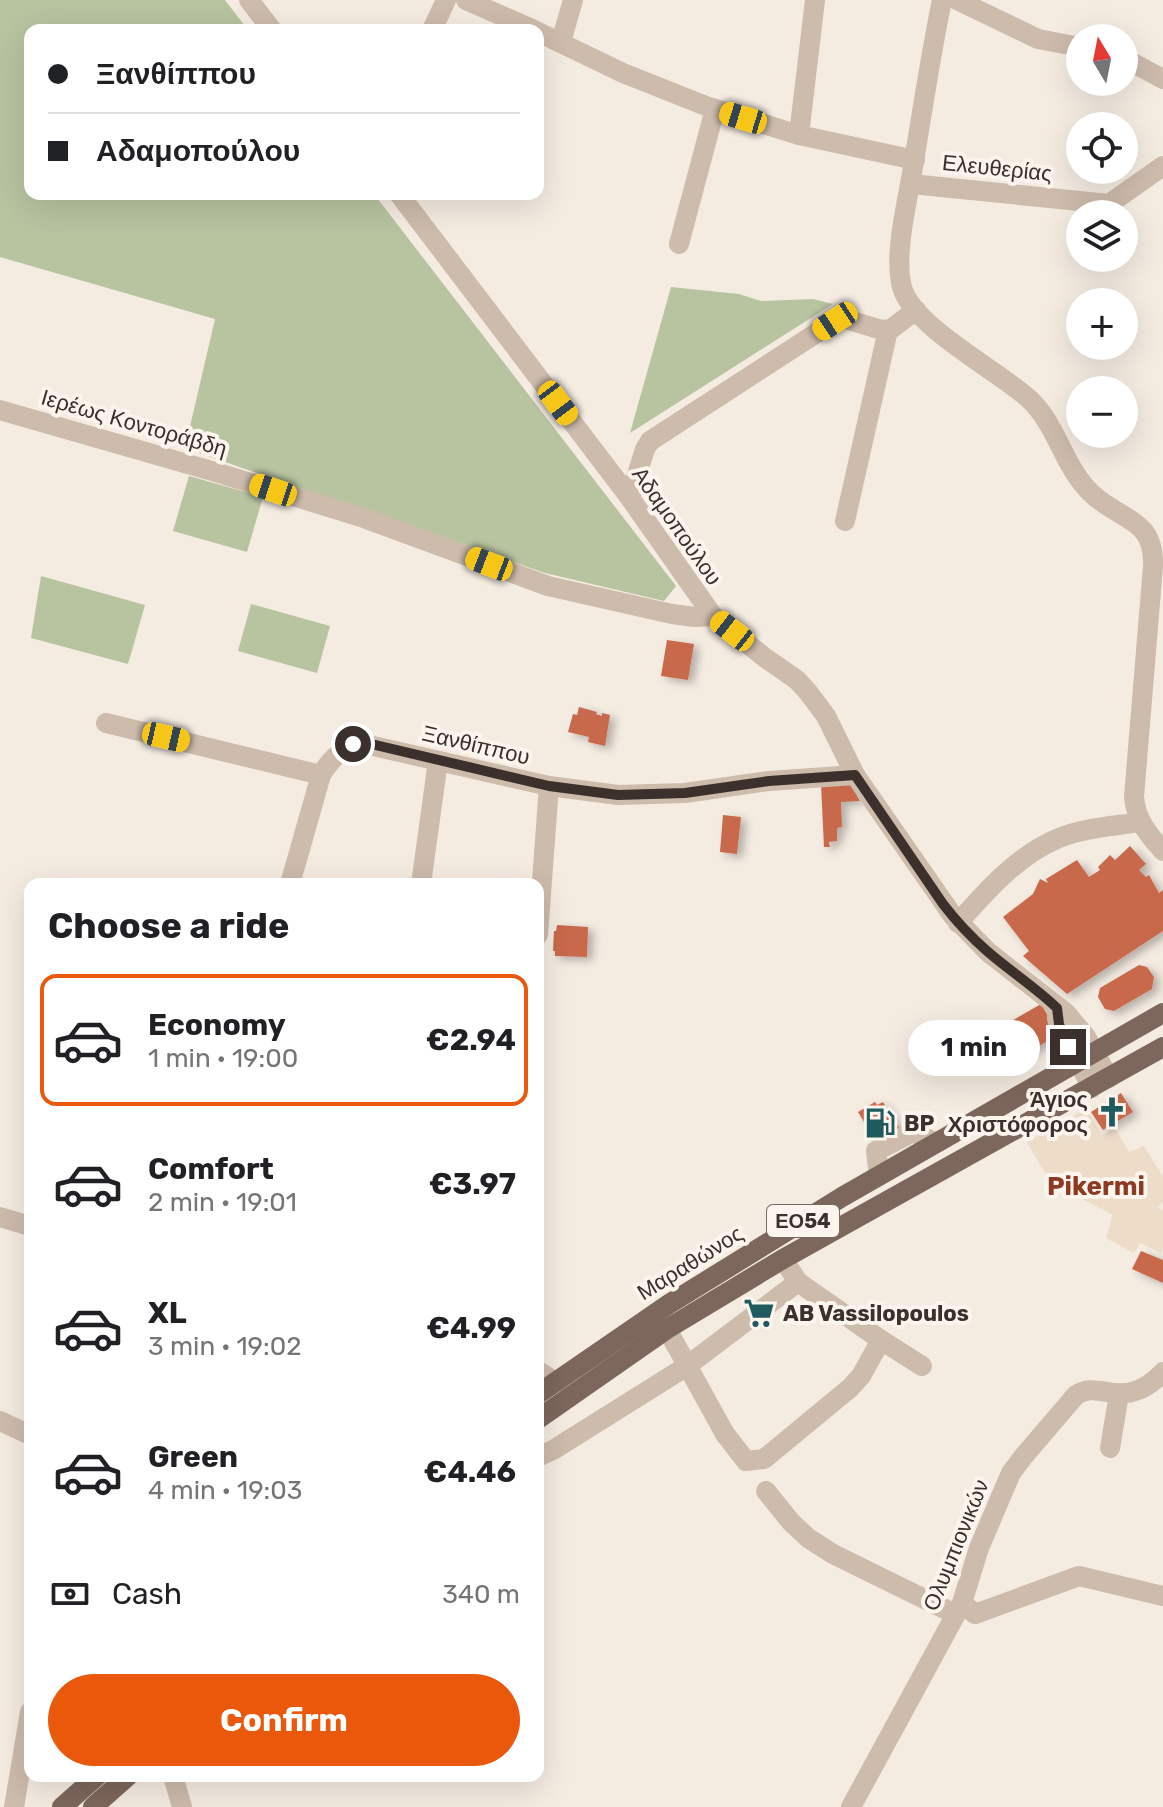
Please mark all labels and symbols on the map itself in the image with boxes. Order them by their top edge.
north arrow [1066,24,1138,96]
car [717,100,769,136]
street label: Ελευθερίας [941,149,1053,187]
car [808,298,862,344]
car [534,377,582,429]
street label: Ιερέως Κοντοράβδη [38,384,230,462]
street label: Αδαμοπούλου [626,462,728,590]
car [246,471,300,509]
car [462,544,516,584]
car [706,607,758,655]
car [140,720,192,754]
street label: Ξανθίππου [420,720,532,770]
route start [335,726,371,762]
callout: 1 min [908,1019,1040,1075]
route end [1050,1029,1086,1065]
place label: Άγιος Χριστόφορος [948,1086,1088,1138]
church icon: Άγιος Χριστόφορος [1095,1095,1129,1129]
fuel station icon: BP [863,1106,897,1140]
place label: BP [904,1110,934,1137]
district label: Pikermi [1047,1171,1145,1202]
road number: ΕΟ54 [767,1205,839,1237]
street label: Μαραθώνος [632,1220,748,1306]
supermarket icon: AB Vassilopoulos [742,1296,776,1330]
place label: AB Vassilopoulos [783,1300,969,1327]
street label: Ολυμπιονικών [917,1475,995,1615]

